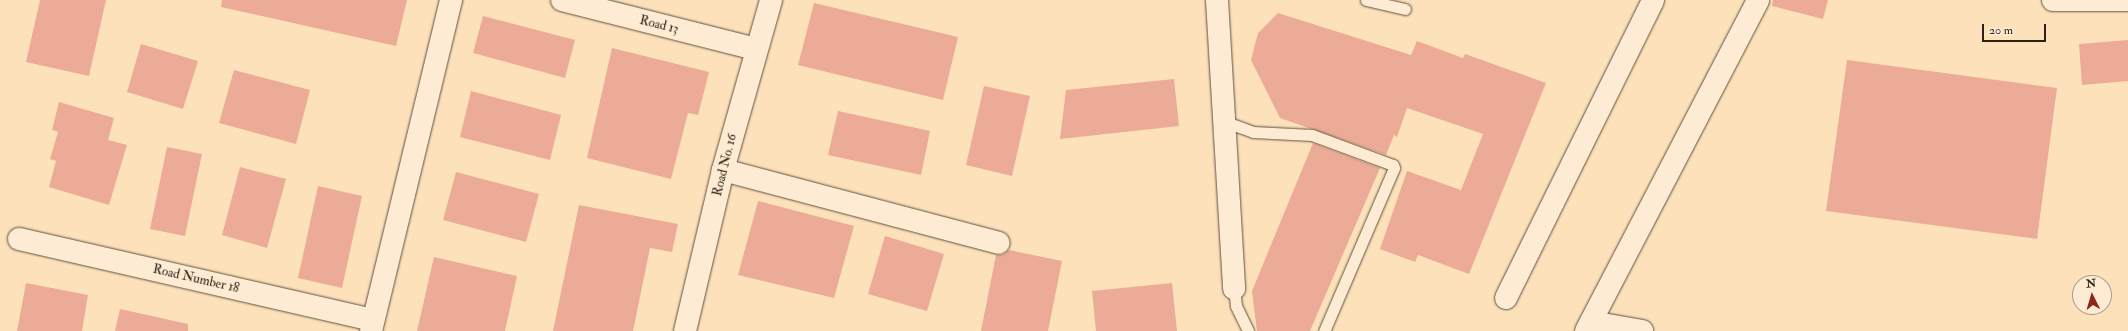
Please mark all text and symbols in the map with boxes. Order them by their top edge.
street label: Road 13 [638,13,680,37]
scale bar [1984,16,2048,42]
text: 20 m [1989,23,2013,38]
street label: Road No. 16 [710,132,740,198]
street label: Road Number 18 [151,261,241,297]
north arrow [2072,275,2112,315]
text: N [2086,277,2096,290]

